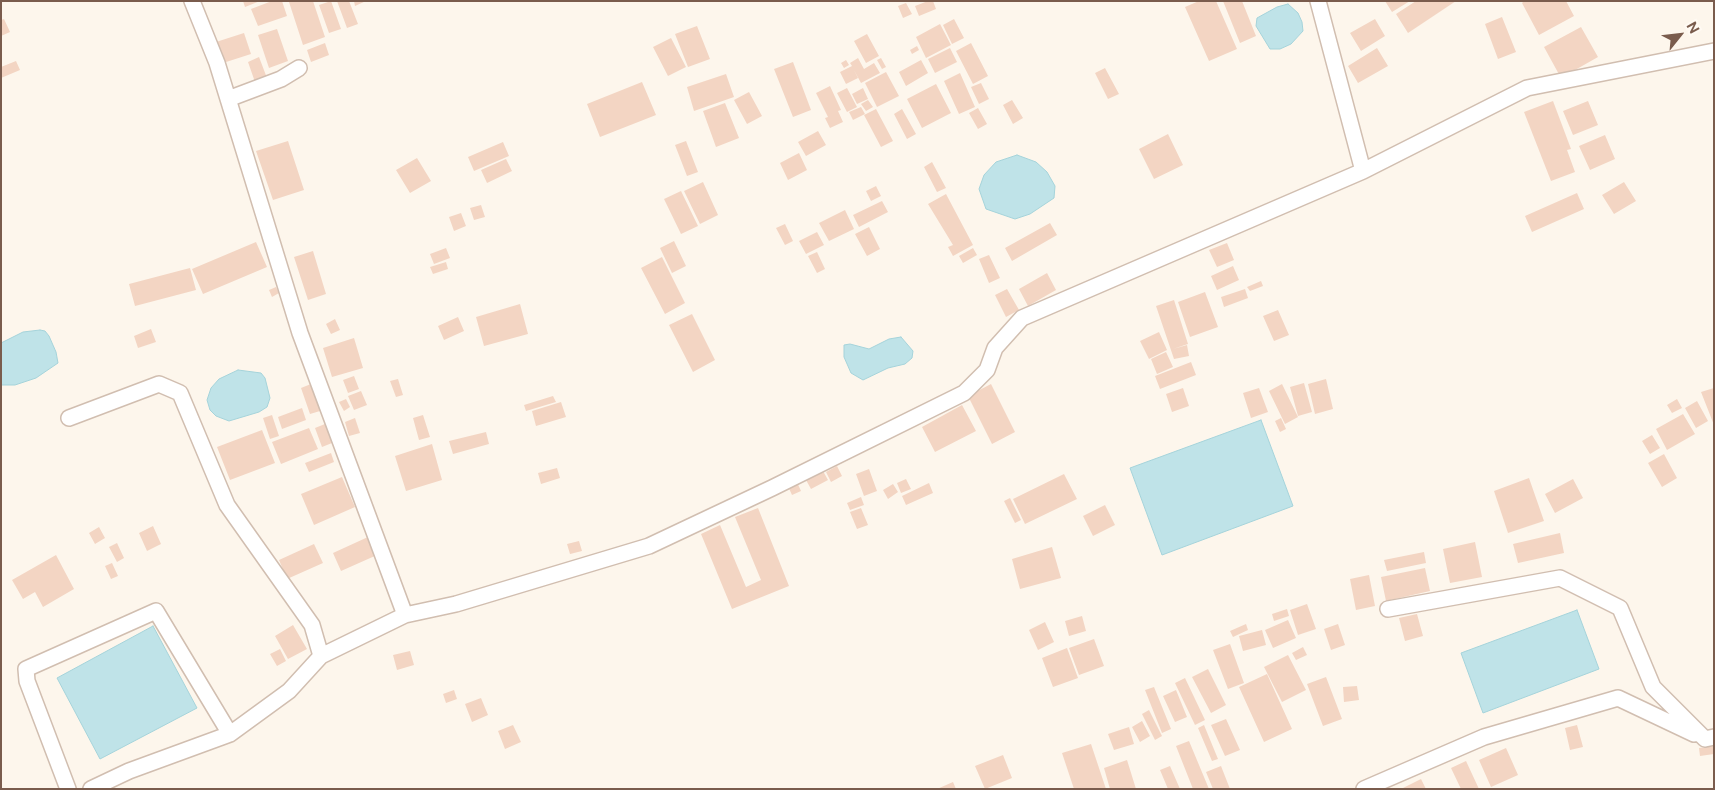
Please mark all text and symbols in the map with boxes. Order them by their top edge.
north arrow [1655,10,1705,60]
text: N [1683,19,1703,36]

